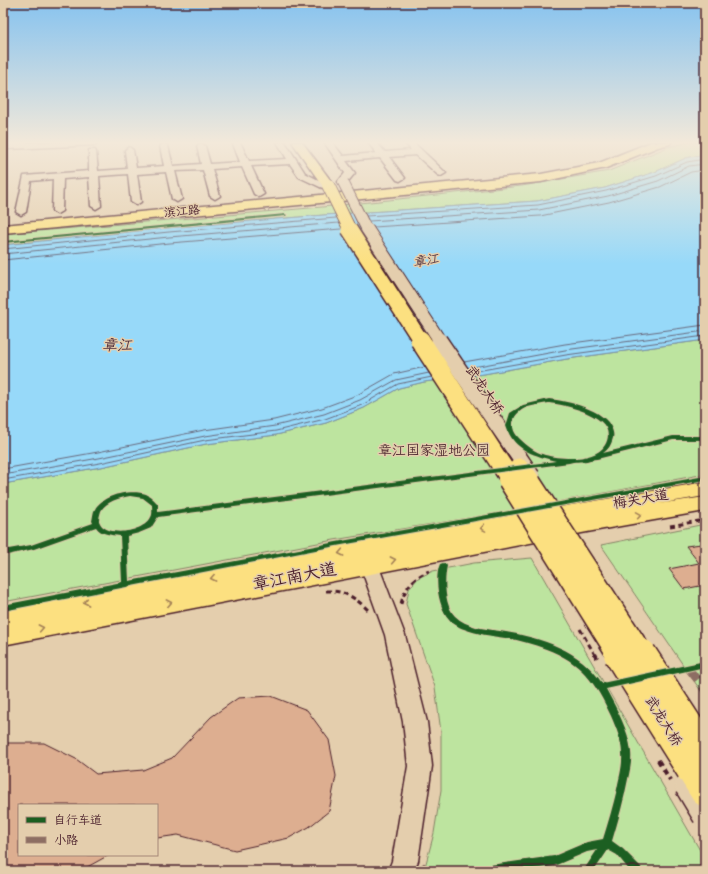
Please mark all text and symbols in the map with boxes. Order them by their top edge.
street label: 滨江路 [163,203,201,222]
water label: 章江 [412,251,441,272]
water label: 章江 [102,337,133,356]
street label: 武龙大桥 [460,363,506,419]
park label: 章江国家湿地公园 [378,443,490,461]
street label: 梅关大道 [612,487,670,514]
one-way arrow [636,512,642,520]
one-way arrow [480,523,486,532]
one-way arrow [338,548,344,557]
one-way arrow [390,557,396,565]
street label: 章江南大道 [251,560,339,597]
one-way arrow [210,573,217,581]
one-way arrow [83,598,89,606]
one-way arrow [166,600,172,608]
one-way arrow [38,624,44,632]
street label: 武龙大桥 [640,694,684,750]
legend [18,804,158,856]
text: 自行车道 [54,814,102,829]
text: 小路 [54,834,78,849]

